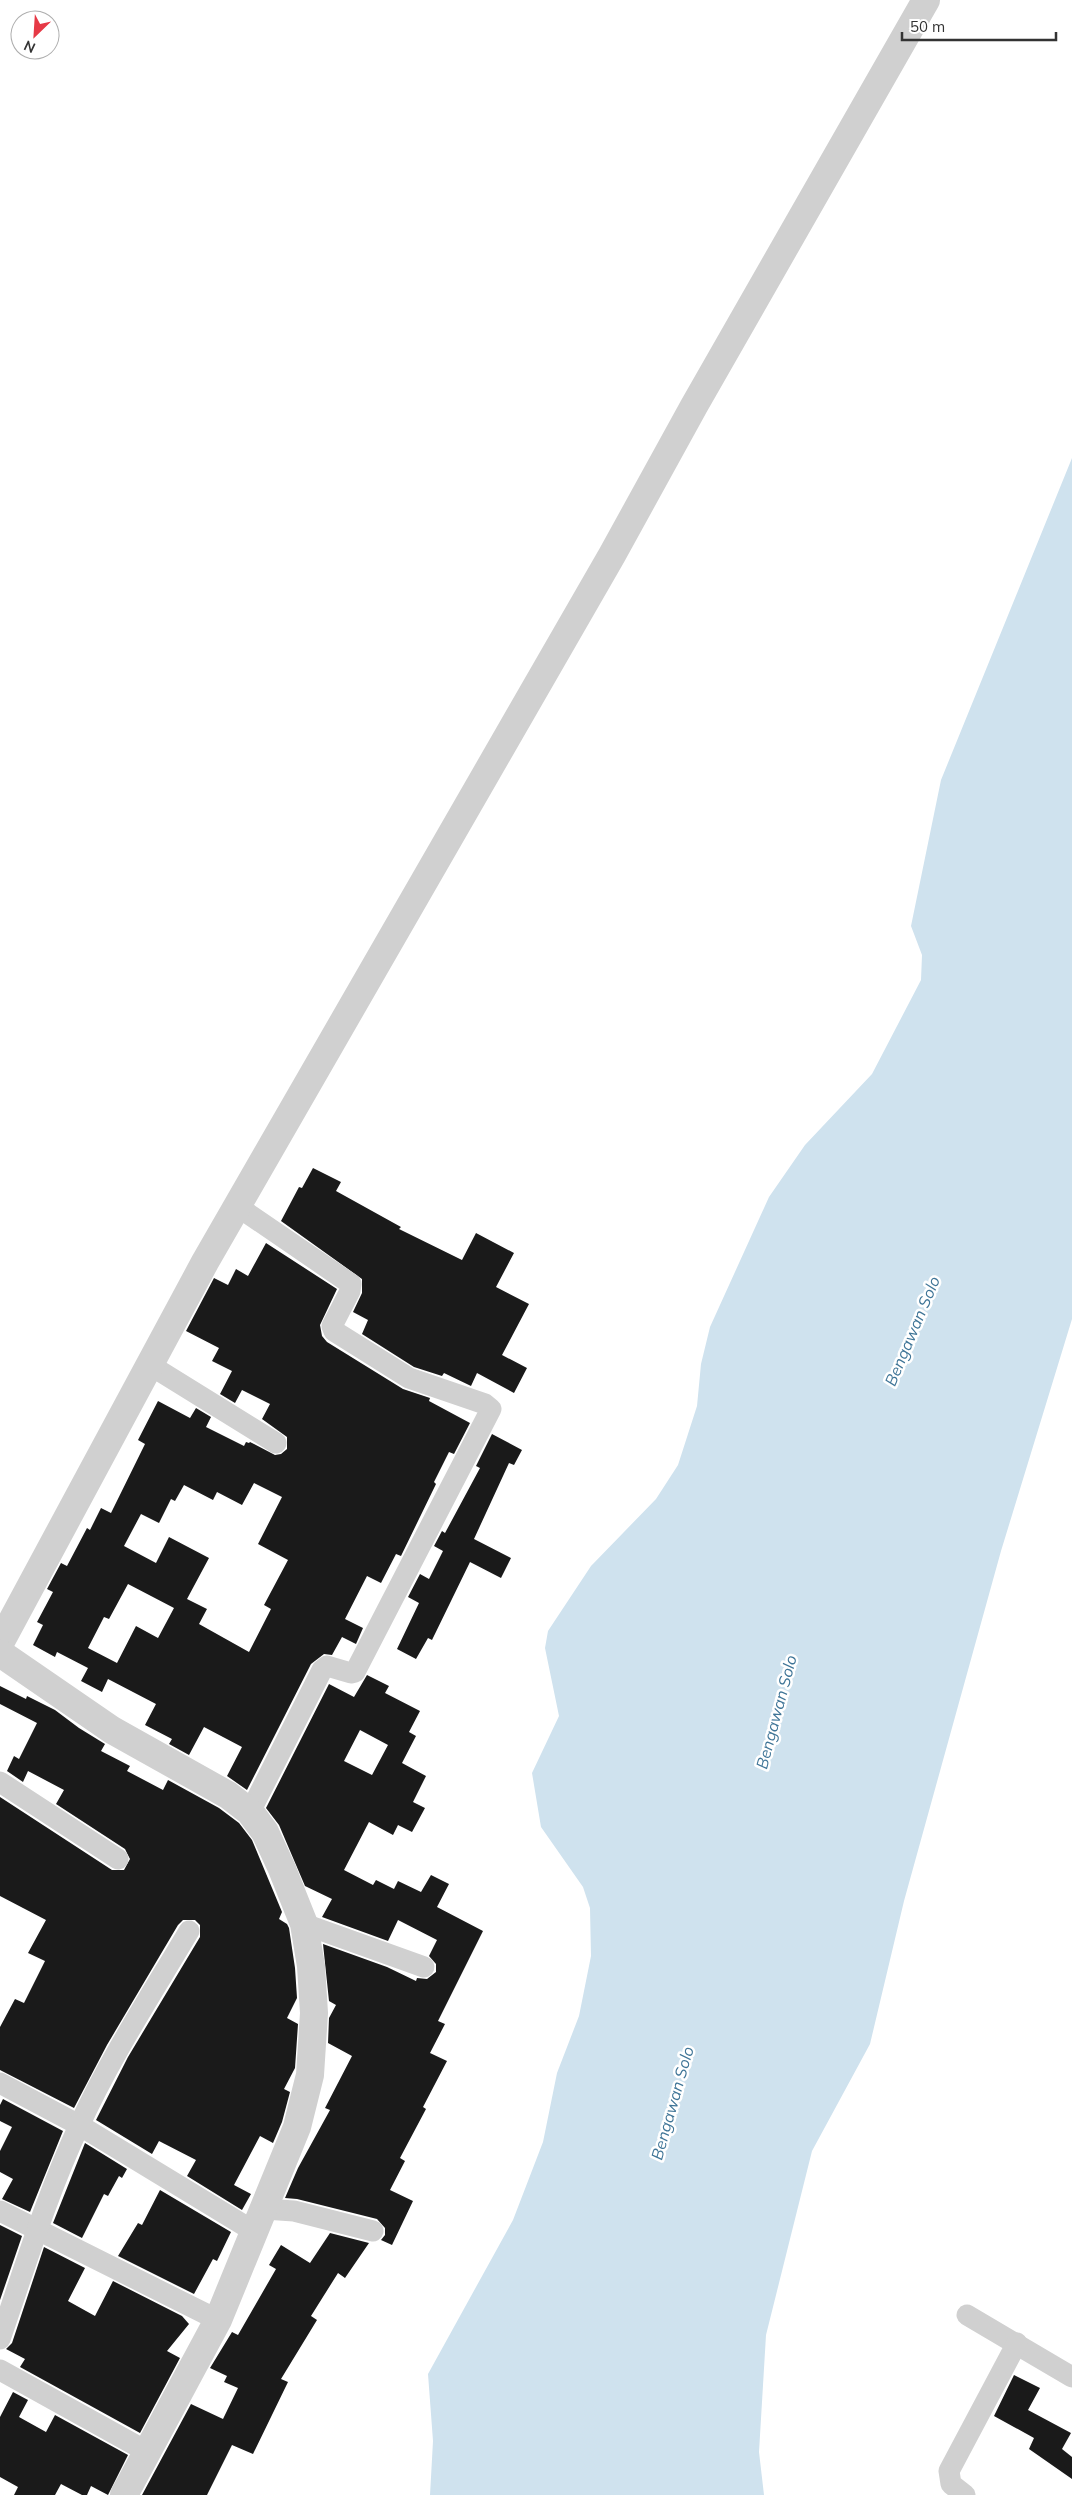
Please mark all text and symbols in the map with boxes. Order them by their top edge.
north arrow [10,10,60,60]
scale bar [902,10,1056,42]
text: 50 m [910,17,945,36]
text: N [21,36,38,57]
water label: Bengawan Solo [880,1273,944,1389]
water label: Bengawan Solo [751,1653,801,1771]
water label: Bengawan Solo [646,2044,698,2162]

